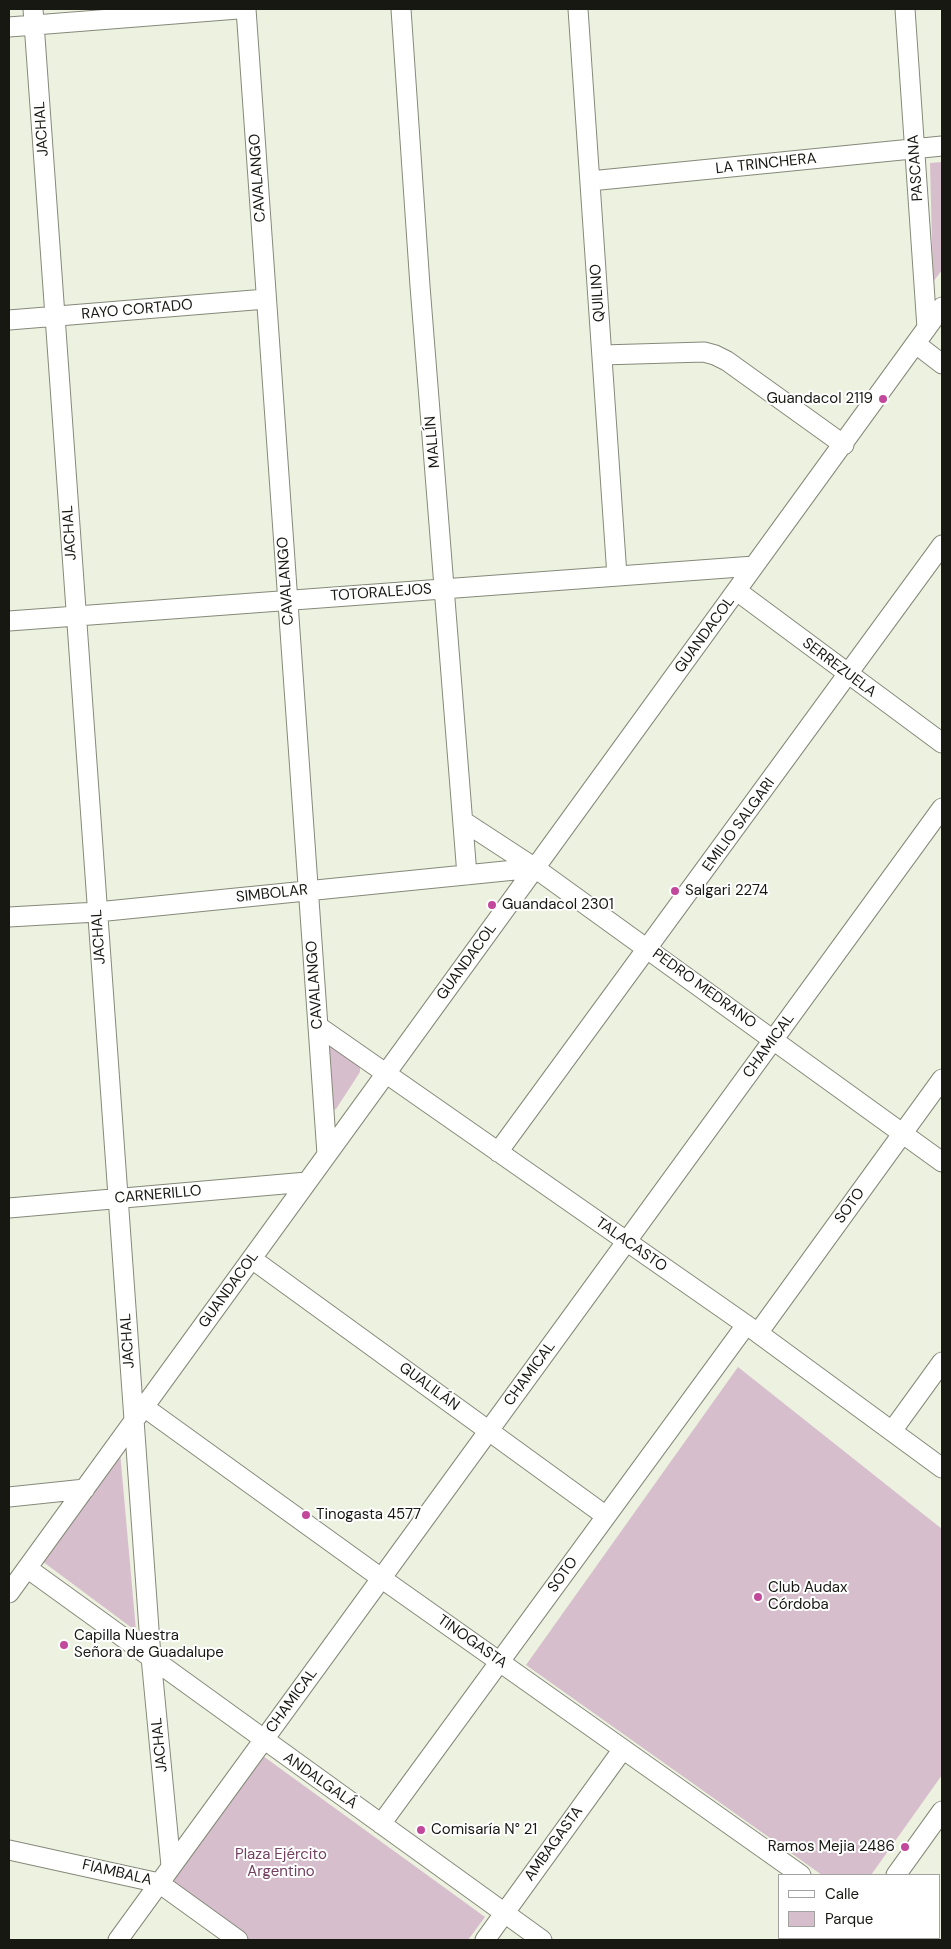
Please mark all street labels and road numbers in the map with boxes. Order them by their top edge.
street label: JACHAL [31,101,53,157]
street label: CAVALANGO [246,133,270,223]
street label: PASCANA [905,134,927,202]
street label: LA TRINCHERA [715,150,817,178]
street label: QUILINO [587,263,609,323]
street label: RAYO CORTADO [81,296,193,324]
street label: MALLÍN [422,415,444,469]
street label: JACHAL [59,505,81,561]
street label: CAVALANGO [274,536,298,626]
street label: TOTORALEJOS [330,580,432,606]
street label: GUANDACOL [671,593,739,677]
street label: SERREZUELA [799,634,879,702]
street label: EMILIO SALGARI [699,775,779,875]
street label: SIMBOLAR [235,881,309,907]
street label: JACHAL [88,909,110,965]
street label: GUANDACOL [433,920,501,1004]
street label: CAVALANGO [303,940,327,1030]
street label: PEDRO MEDRANO [648,945,760,1033]
street label: CHAMICAL [740,1010,798,1082]
street label: CARNERILLO [114,1182,202,1208]
street label: SOTO [831,1185,869,1227]
street label: TALACASTO [592,1214,670,1276]
street label: GUANDACOL [195,1248,263,1332]
street label: JACHAL [117,1313,139,1369]
street label: CHAMICAL [501,1338,559,1410]
street label: GUALILÁN [395,1359,463,1415]
street label: SOTO [544,1554,582,1596]
street label: TINOGASTA [434,1611,510,1673]
street label: CHAMICAL [263,1665,321,1737]
street label: JACHAL [148,1717,172,1773]
street label: ANDALGALÁ [280,1749,360,1813]
street label: AMBAGASTA [521,1803,587,1885]
street label: FIAMBALA [80,1856,154,1890]

